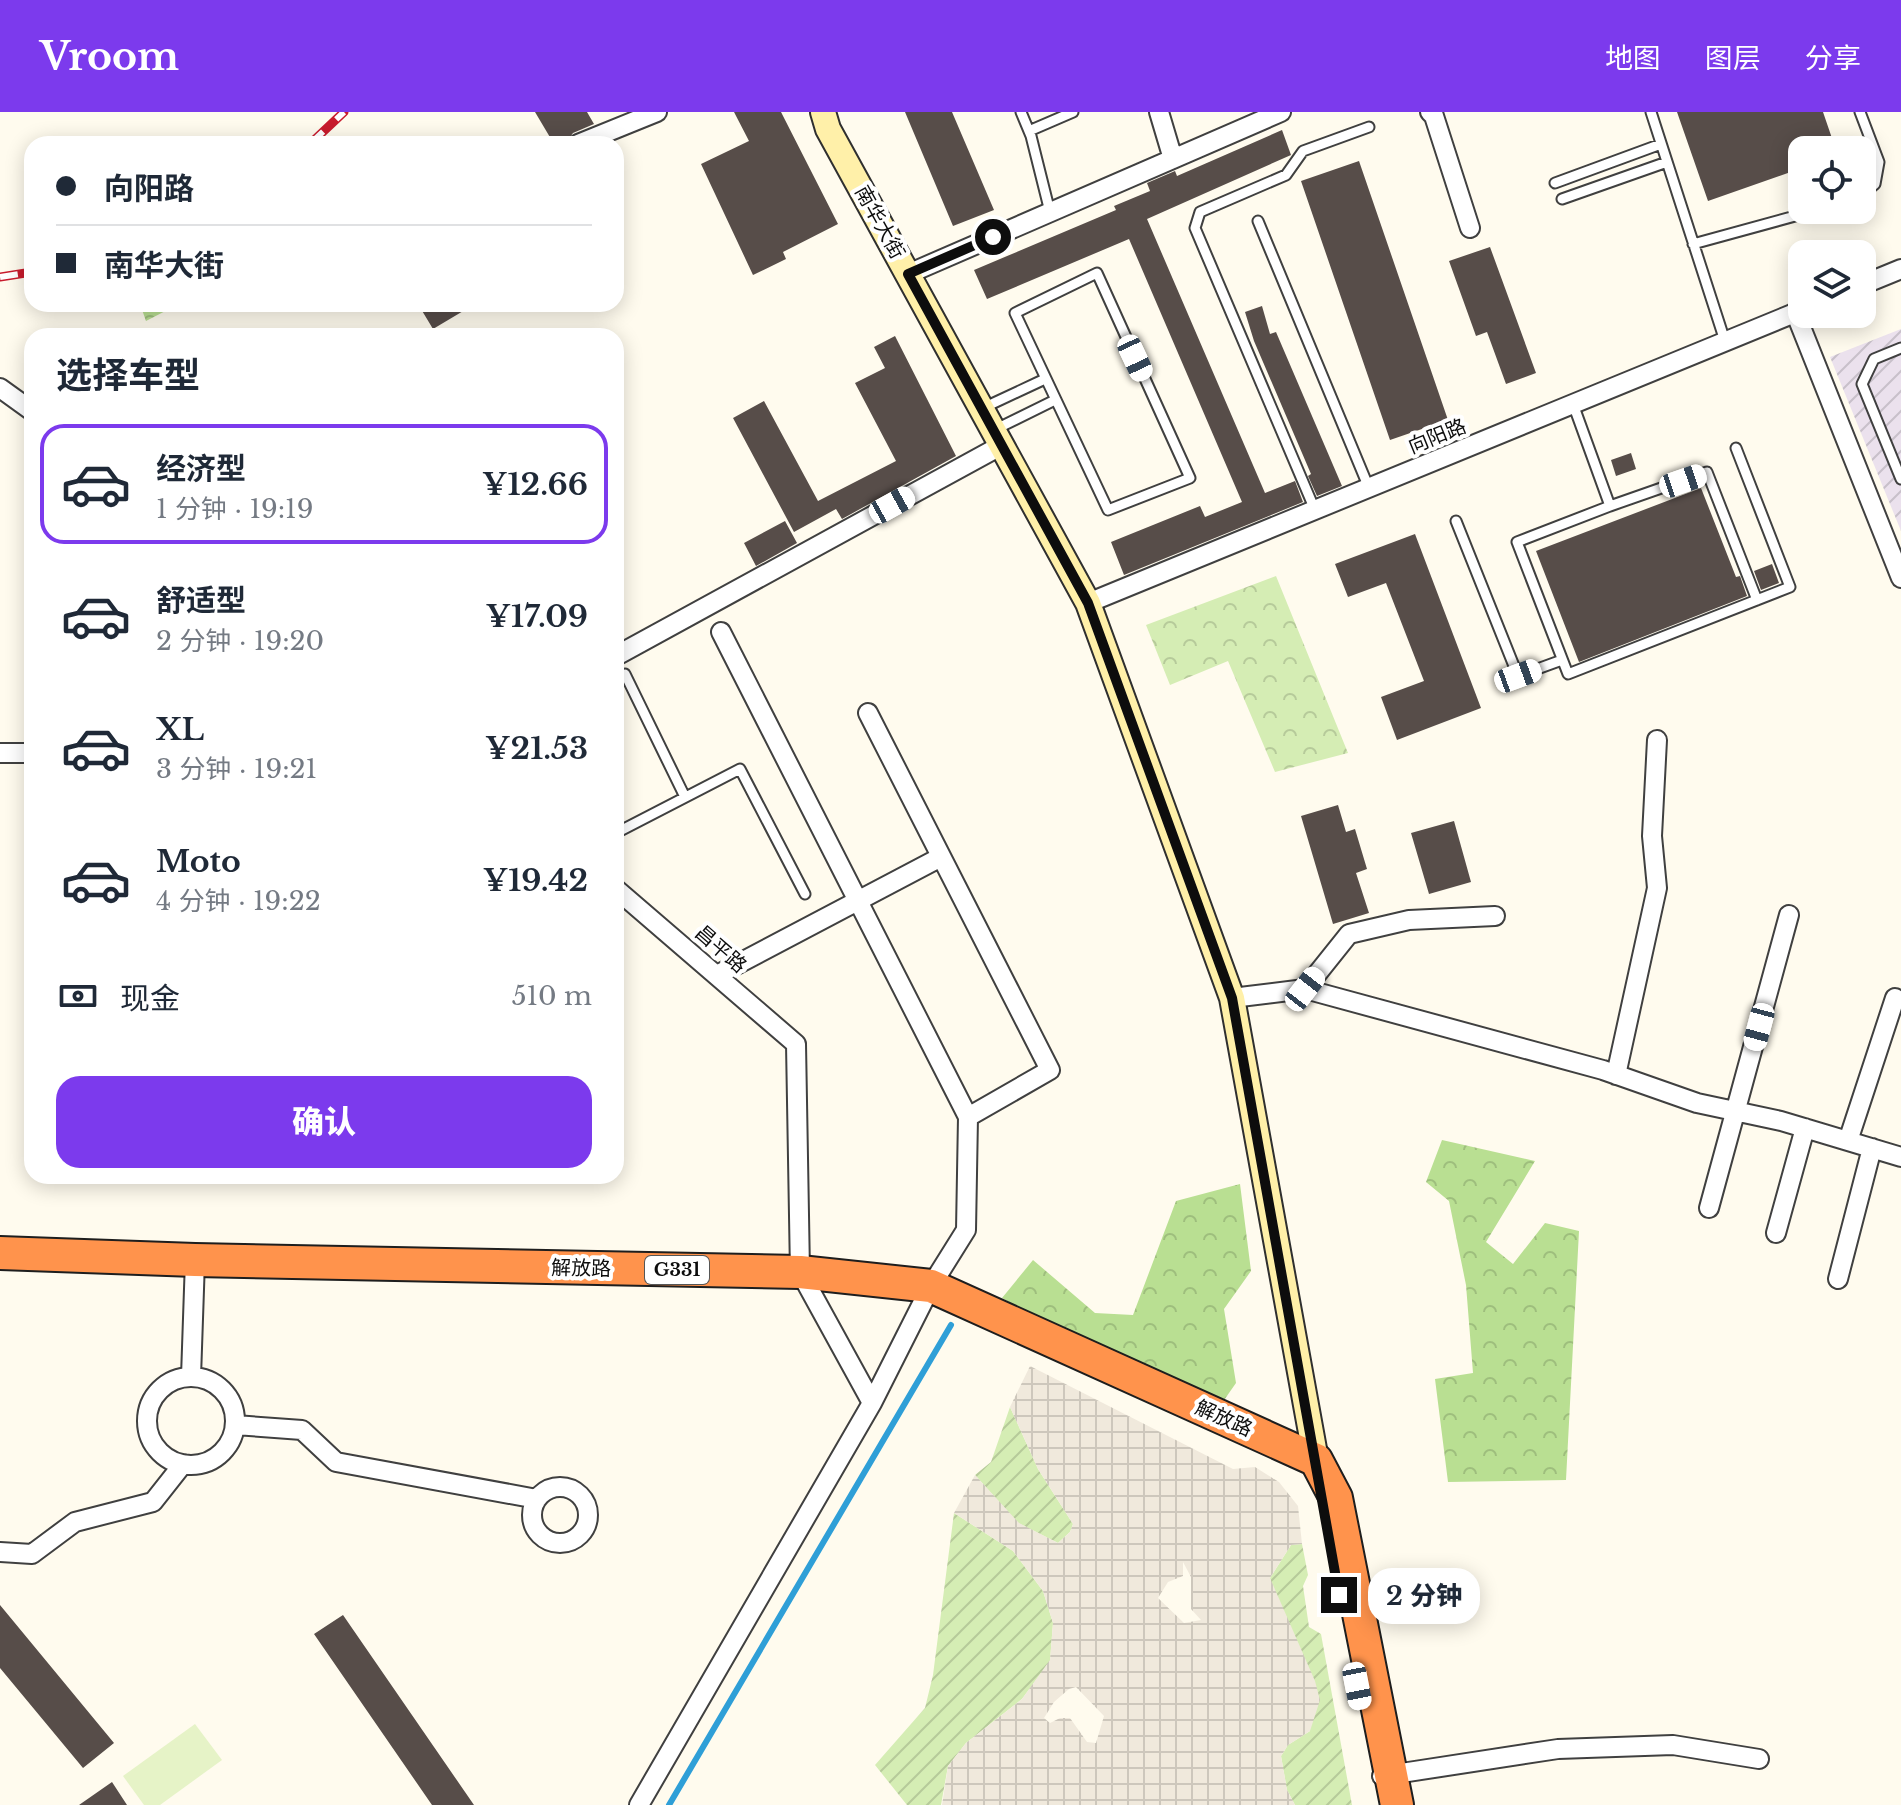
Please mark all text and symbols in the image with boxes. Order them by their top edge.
text: Vroom [40,33,179,80]
text: 地图 [1605,41,1661,76]
text: 图层 [1705,41,1761,76]
text: 分享 [1805,41,1861,76]
map controls [1788,136,1876,328]
button: locate [1788,136,1876,224]
text: 向阳路 [104,170,194,207]
street label: 南华大街 [850,181,910,263]
route start [975,219,1011,255]
button: layers [1788,240,1876,328]
text: 南华大街 [104,247,224,284]
car [1114,331,1156,385]
text: 选择车型 [56,353,200,398]
street label: 向阳路 [1405,414,1469,458]
icon: car [60,448,132,520]
text: 经济型 [156,450,246,487]
car [1656,462,1710,500]
text: ¥12.66 [482,466,588,503]
car [865,483,919,527]
text: 1 分钟 · 19:19 [156,493,313,525]
icon: car [60,580,132,652]
text: 舒适型 [156,582,246,619]
text: ¥17.09 [486,598,588,635]
text: 2 分钟 · 19:20 [156,625,324,657]
car [1491,657,1545,695]
text: XL [156,711,204,748]
icon: car [60,712,132,784]
text: ¥21.53 [485,730,588,767]
text: 3 分钟 · 19:21 [156,753,317,785]
text: Moto [156,843,241,880]
icon: car [60,844,132,916]
text: ¥19.42 [483,862,588,899]
text: 4 分钟 · 19:22 [156,885,321,917]
street label: 昌平路 [690,920,752,978]
car [1281,963,1329,1015]
icon: cash [56,974,100,1018]
text: 现金 [120,980,180,1017]
text: 510 m [512,980,592,1012]
car [1741,1001,1777,1053]
button: 确认 [56,1076,592,1168]
street label: 解放路 [551,1255,611,1281]
road number: G331 [645,1256,709,1284]
street label: 解放路 [1192,1395,1256,1441]
callout: 2 分钟 [1367,1567,1479,1623]
route end [1321,1577,1357,1613]
text: 2 分钟 [1386,1580,1462,1612]
car [1341,1660,1373,1712]

